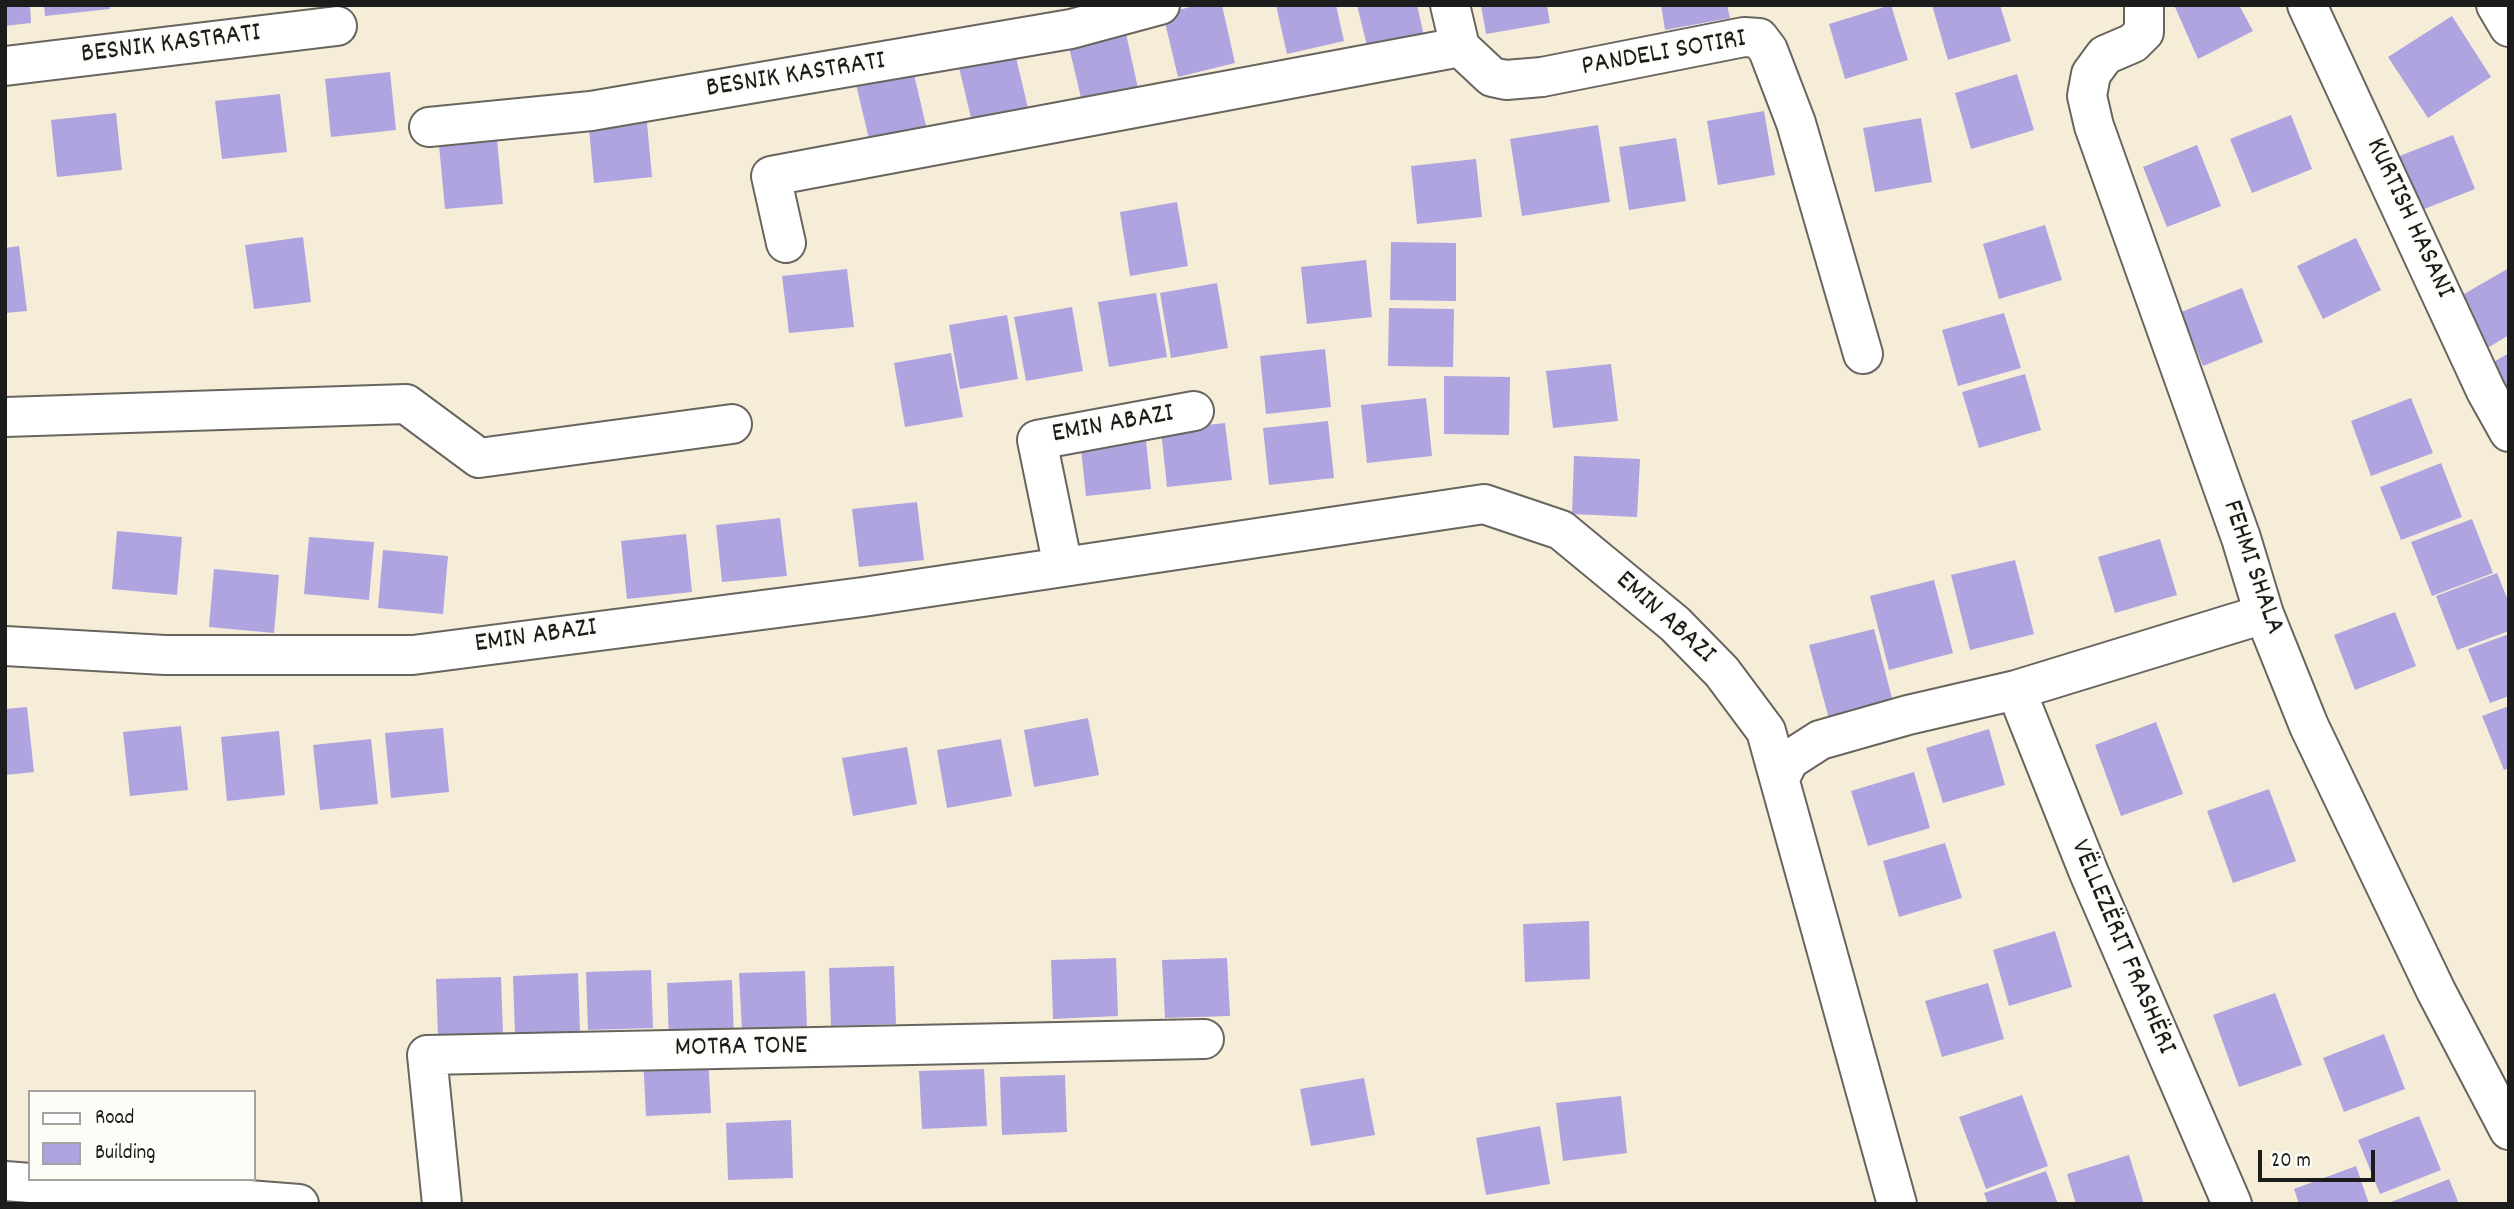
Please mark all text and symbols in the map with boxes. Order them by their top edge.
street label: BESNIK KASTRATI [79,18,263,74]
street label: PANDELI SOTIRI [1579,24,1749,86]
street label: BESNIK KASTRATI [704,46,888,108]
street label: KURTISH HASANI [2356,134,2460,304]
street label: EMIN ABAZI [1050,399,1176,453]
street label: FEHMI SHALA [2212,496,2290,640]
street label: EMIN ABAZI [1607,565,1721,673]
street label: EMIN ABAZI [473,613,599,663]
street label: VËLLEZËRIT FRASHËRI [2061,836,2181,1060]
street label: MOTRA TONE [674,1031,808,1067]
legend [28,1090,256,1181]
text: Road [95,1104,134,1134]
scale bar [2262,1136,2379,1180]
text: Building [95,1139,155,1169]
text: 20 m [2271,1147,2311,1177]

